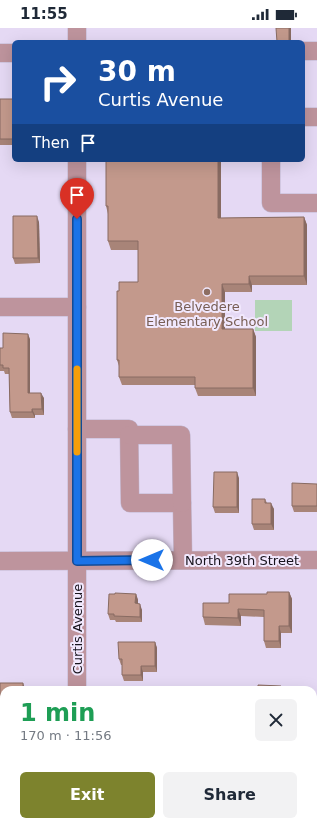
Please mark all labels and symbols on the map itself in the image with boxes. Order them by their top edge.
pin [60,178,94,219]
marker: Belvedere Elementary School [202,287,212,297]
place label: Belvedere Elementary School [146,299,268,329]
position arrow [131,539,173,581]
street label: North 39th Street [185,553,299,568]
street label: Curtis Avenue [70,584,85,674]

